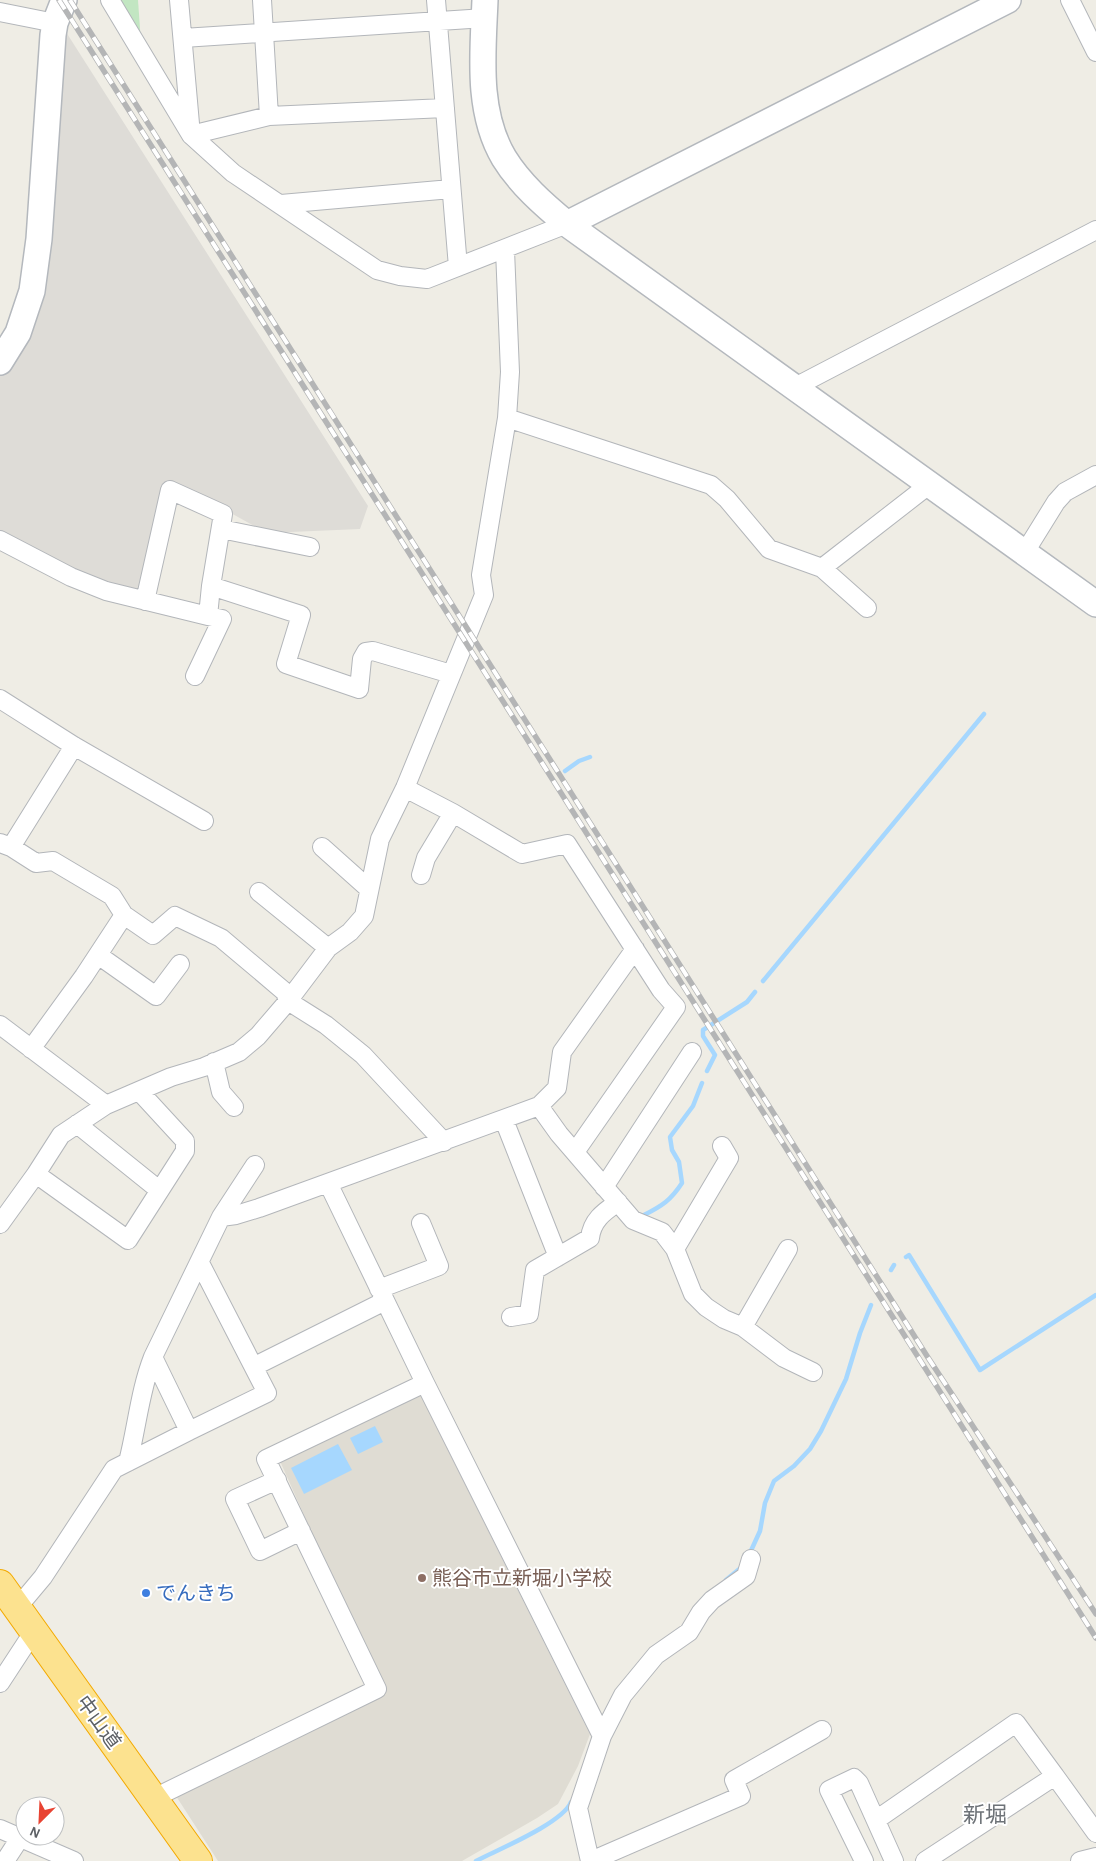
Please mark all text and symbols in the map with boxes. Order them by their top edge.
place label: 熊谷市立新堀小学校 [432,1568,612,1589]
marker: 熊谷市立新堀小学校 [416,1572,428,1584]
place label: でんきち [156,1584,236,1604]
marker: でんきち [140,1587,152,1599]
street label: 中山道 [72,1692,125,1753]
north arrow [15,1796,65,1846]
district label: 新堀 [963,1803,1007,1826]
text: N [28,1824,42,1840]

